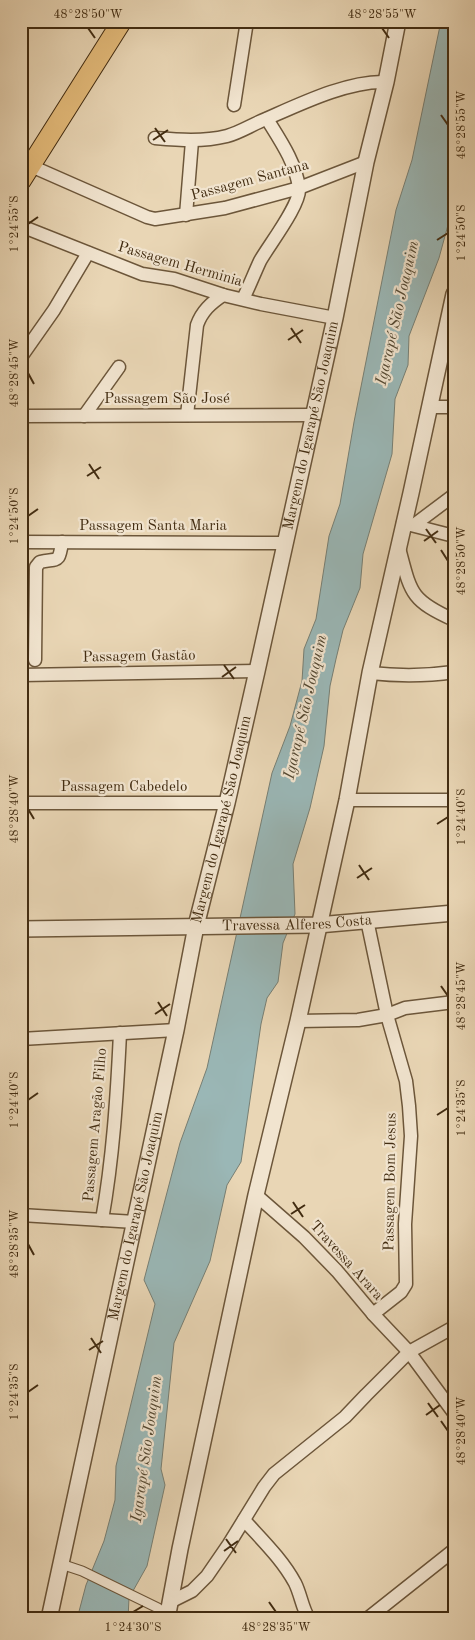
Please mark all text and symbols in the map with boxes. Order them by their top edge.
text: 48°28'50"W [53,8,123,21]
text: 48°28'55"W [347,8,417,21]
text: 48°28'55"W [455,90,468,160]
street label: Passagem Santana [189,158,311,204]
text: 1°24'55"S [8,196,21,252]
text: 1°24'50"S [455,205,468,261]
water label: Igarapé São Joaquim [373,239,422,388]
street label: Passagem Herminia [116,240,245,290]
street label: Margem do Igarapé São Joaquim [281,320,342,531]
text: 48°28'45"W [8,338,21,408]
street label: Passagem São José [104,392,230,407]
text: 1°24'50"S [8,488,21,544]
street label: Passagem Santa Maria [79,519,227,534]
text: 48°28'50"W [455,526,468,596]
water label: Igarapé São Joaquim [281,633,330,782]
street label: Passagem Gastão [82,649,196,665]
street label: Margem do Igarapé São Joaquim [189,714,254,925]
text: 48°28'40"W [9,774,21,844]
street label: Passagem Cabedelo [61,780,187,795]
text: 1°24'40"S [456,789,468,845]
street label: Travessa Alferes Costa [222,913,373,934]
text: 48°28'45"W [455,961,468,1031]
street label: Passagem Aragão Filho [82,1047,110,1203]
text: 1°24'40"S [9,1072,21,1128]
text: 1°24'35"S [455,1080,468,1136]
street label: Margem do Igarapé São Joaquim [106,1110,166,1322]
street label: Passagem Bom Jesus [382,1113,400,1251]
text: 48°28'35"W [8,1209,21,1279]
street label: Travessa Arara [307,1218,386,1304]
text: 1°24'35"S [8,1364,21,1420]
water label: Igarapé São Joaquim [129,1375,165,1524]
text: 48°28'40"W [456,1396,468,1466]
text: 48°28'35"W [241,1621,311,1634]
text: 1°24'30"S [105,1622,161,1634]

